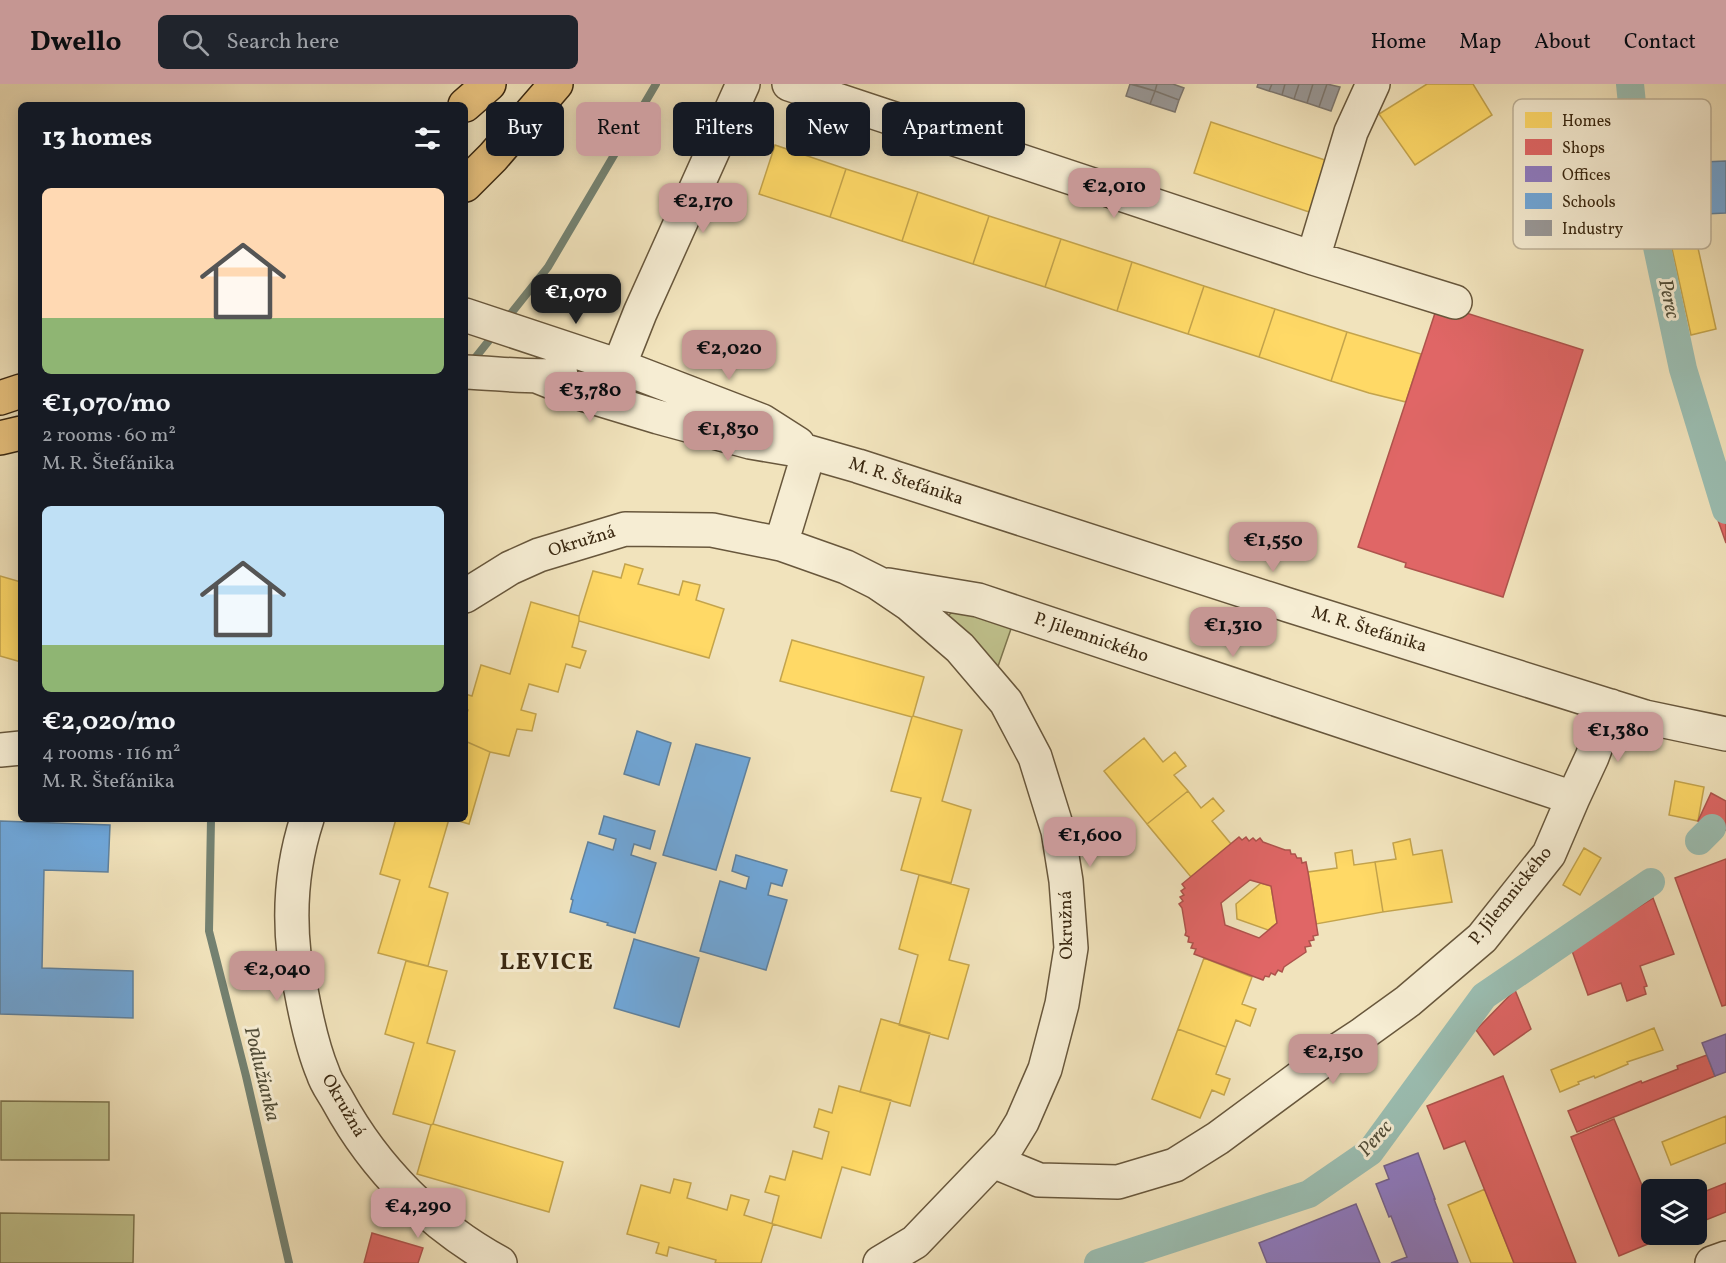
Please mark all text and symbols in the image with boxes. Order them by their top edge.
search box [158,15,578,69]
text: Dwello [30,23,122,62]
icon: search [179,26,212,59]
text: Search here [227,27,339,58]
text: Home [1371,28,1426,57]
text: Map [1459,28,1501,57]
text: About [1534,28,1591,57]
text: Contact [1624,28,1696,57]
legend [1513,99,1711,249]
chip: Buy [486,102,564,156]
chip: Rent [576,102,661,156]
chip: Filters [673,102,774,156]
chip: New [786,102,870,156]
chip: Apartment [882,102,1025,156]
text: Homes [1562,111,1611,133]
text: 13 homes [42,120,152,156]
icon: filters [411,122,444,155]
text: Shops [1562,138,1605,160]
text: Offices [1562,165,1611,187]
pin: €2,010 [1065,168,1163,219]
text: €2,010 [1082,173,1146,201]
pin: €2,170 [654,183,752,234]
text: €2,170 [673,188,733,216]
text: Schools [1562,192,1616,214]
text: Industry [1562,219,1623,241]
icon: home [189,227,297,335]
pin: €1,070 [527,274,625,325]
water label: Perec [1650,276,1686,322]
text: €1,070 [545,279,607,307]
pin: €2,020 [680,330,778,381]
text: €2,020 [696,335,762,363]
pin: €3,780 [541,372,639,423]
text: €3,780 [559,377,621,405]
text: €1,070/mo [42,386,171,422]
pin: €1,830 [679,411,777,462]
text: €1,830 [697,416,759,444]
text: 2 rooms · 60 m² [42,422,176,450]
text: M. R. Štefánika [42,450,175,478]
street label: M. R. Štefánika [845,452,967,512]
street label: Okružná [545,520,619,564]
pin: €1,550 [1224,522,1322,573]
text: €1,550 [1243,527,1303,555]
icon: home [189,545,297,653]
street label: M. R. Štefánika [1308,601,1430,659]
street label: P. Jilemnického [1030,607,1152,669]
pin: €1,310 [1184,607,1282,658]
text: €1,310 [1204,612,1262,640]
text: €2,020/mo [42,704,176,740]
pin: €1,380 [1569,712,1667,763]
text: €1,380 [1587,717,1649,745]
text: 4 rooms · 116 m² [42,740,181,768]
text: M. R. Štefánika [42,768,175,796]
pin: €1,600 [1041,817,1139,868]
text: €1,600 [1058,822,1122,850]
street label: P. Jilemnického [1464,842,1558,950]
street label: Okružná [1054,890,1080,960]
district label: LEVICE [500,946,594,980]
pin: €2,040 [228,951,326,1002]
text: €2,040 [244,956,310,984]
water label: Podlužianka [236,1024,286,1124]
pin: €2,150 [1284,1034,1382,1085]
text: €2,150 [1303,1039,1363,1067]
street label: Okružná [315,1070,371,1142]
water label: Perec [1352,1114,1400,1163]
map controls [1641,1179,1707,1245]
button: layers [1641,1179,1707,1245]
pin: €4,290 [369,1188,467,1239]
text: €4,290 [385,1193,451,1221]

